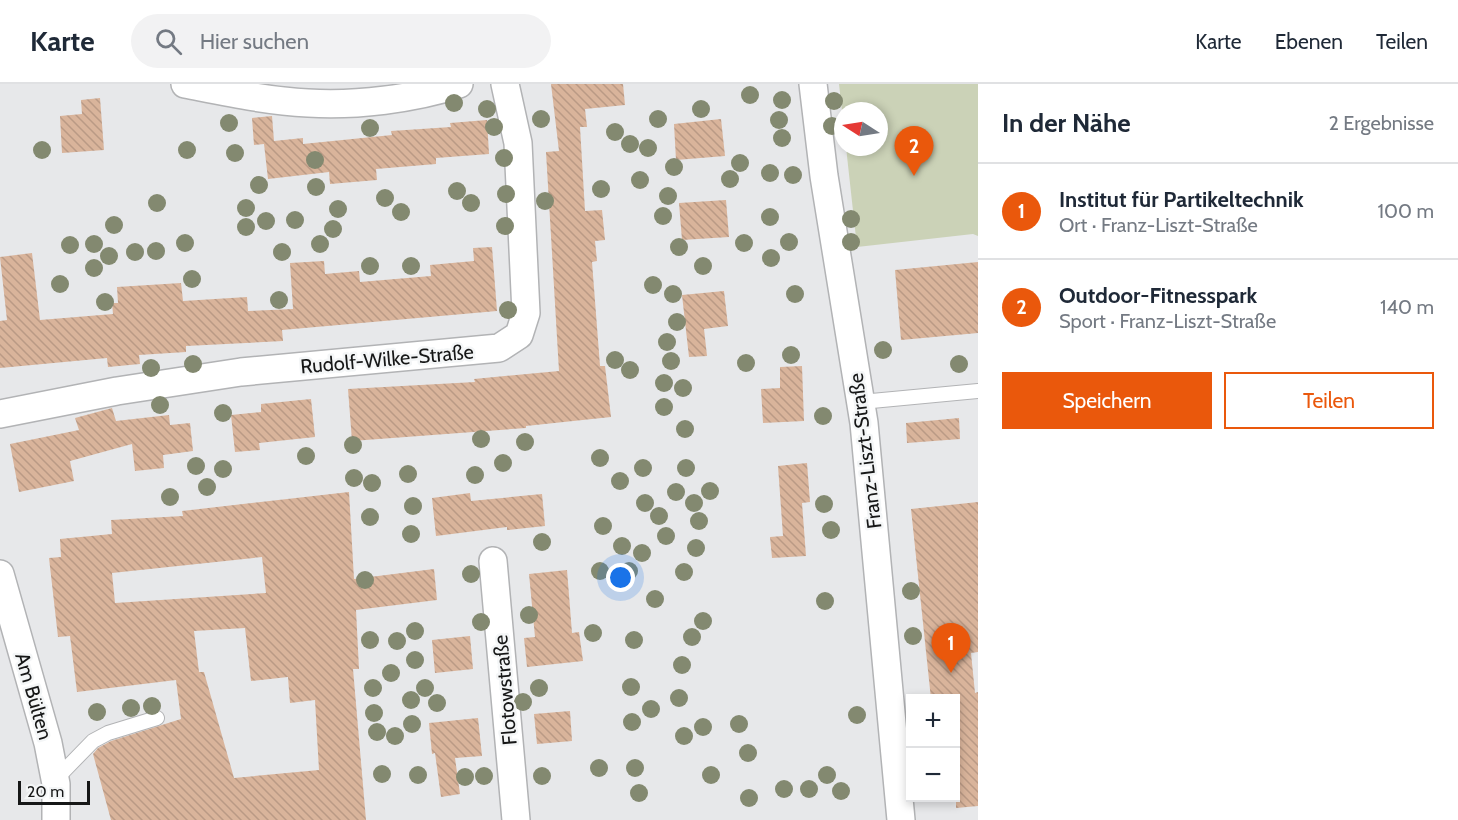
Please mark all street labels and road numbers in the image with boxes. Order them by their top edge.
street label: Rudolf-Wilke-Straße [299,339,475,379]
street label: Franz-Liszt-Straße [844,372,886,530]
street label: Flotowstraße [488,634,522,746]
street label: Am Bülten [10,650,58,742]

